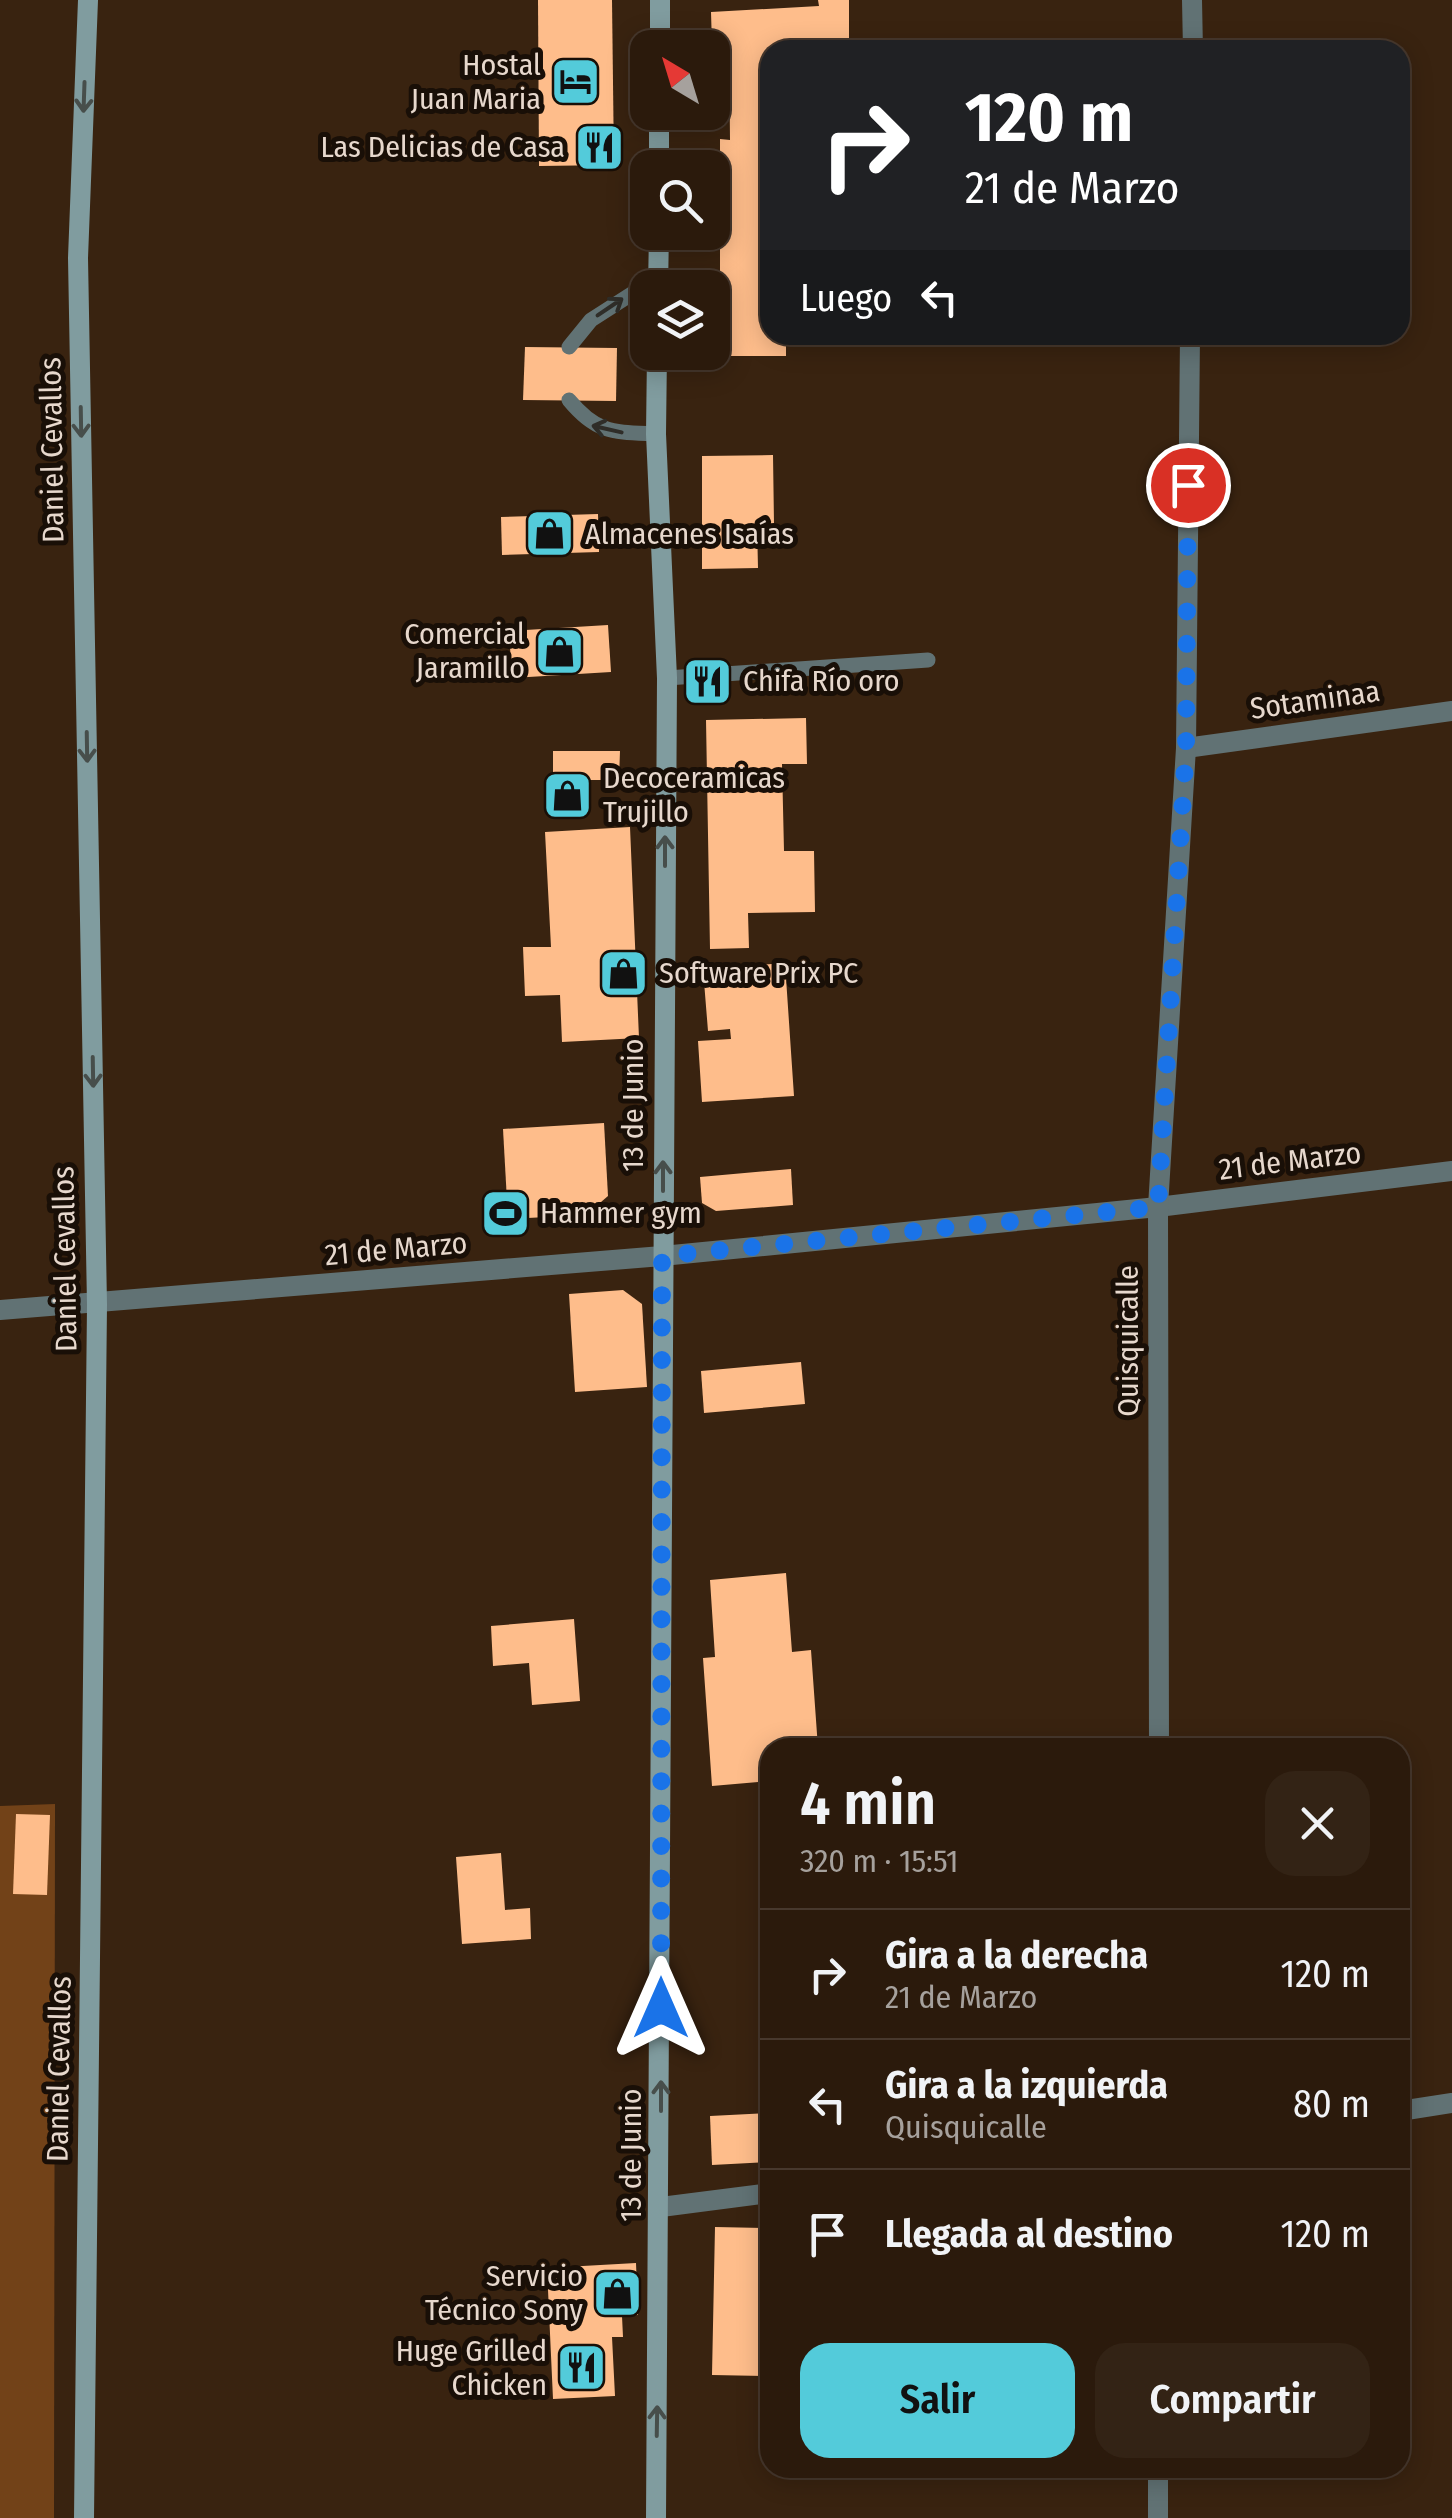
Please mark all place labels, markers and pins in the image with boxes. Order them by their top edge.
place label: Hostal Juan Maria [411,47,541,117]
hotel icon: Hostal Juan Maria [550,56,602,108]
restaurant icon: Las Delicias de Casa [574,121,626,173]
place label: Las Delicias de Casa [320,129,565,165]
pin [1146,443,1231,528]
shop icon: Almacenes Isaías [524,508,576,560]
place label: Almacenes Isaías [585,516,794,552]
place label: Comercial Jaramillo [404,616,525,686]
shop icon: Comercial Jaramillo [534,625,586,677]
restaurant icon: Chifa Río oro [682,655,734,707]
place label: Chifa Río oro [743,663,900,699]
place label: Decoceramicas Trujillo [603,760,785,830]
shop icon: Decoceramicas Trujillo [542,769,594,821]
shop icon: Software Prix PC [598,947,650,999]
place label: Software Prix PC [659,955,858,991]
sports icon: Hammer gym [479,1187,531,1239]
place label: Hammer gym [540,1195,702,1231]
place label: Servicio Técnico Sony [425,2258,584,2328]
shop icon: Servicio Técnico Sony [592,2267,644,2319]
place label: Huge Grilled Chicken [396,2333,547,2403]
restaurant icon: Huge Grilled Chicken [556,2342,608,2394]

